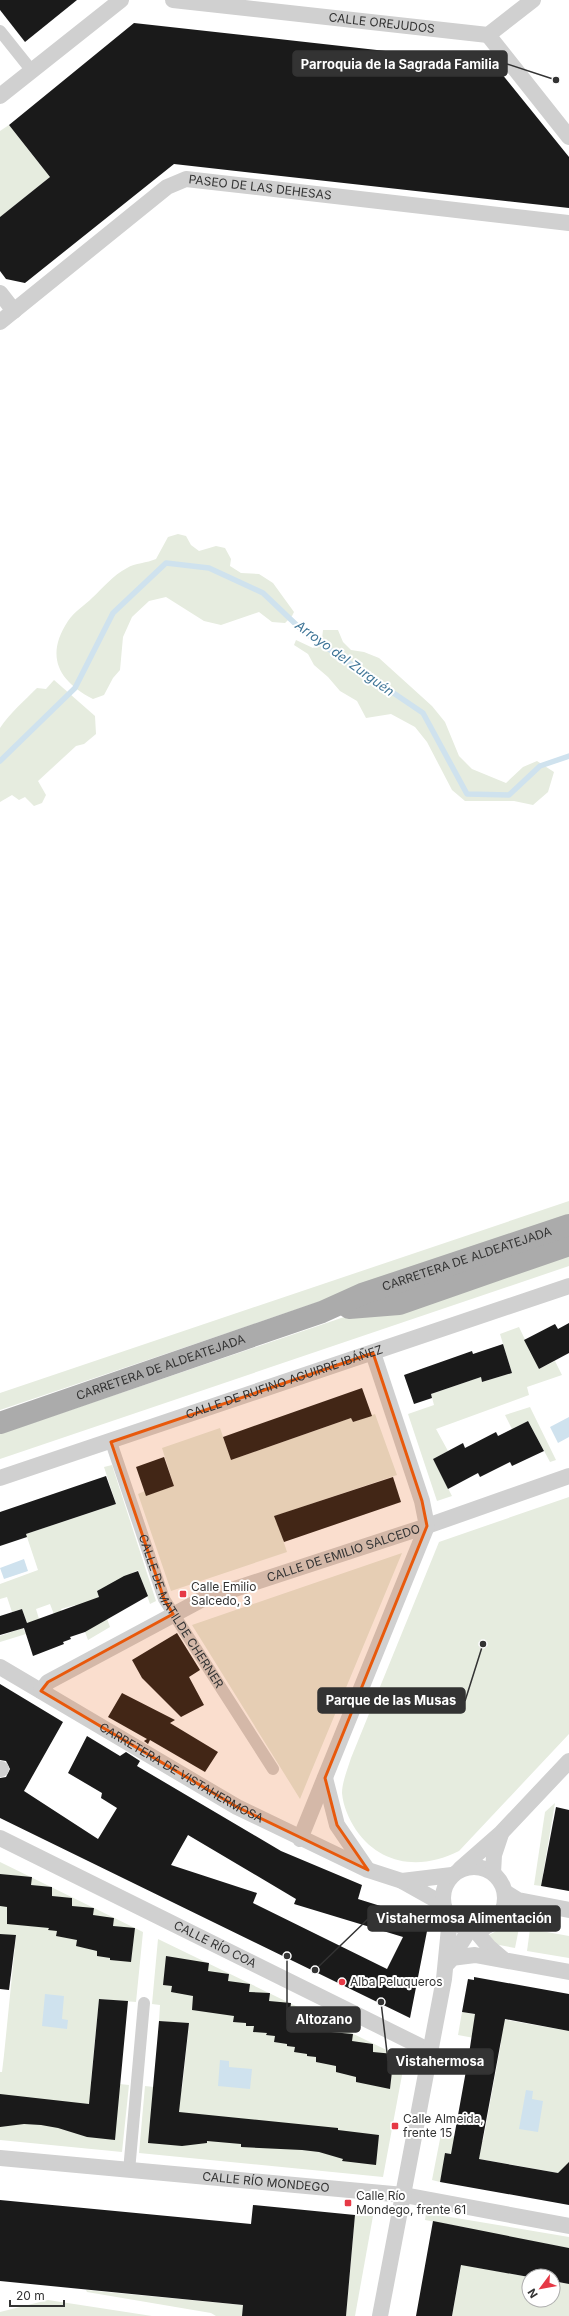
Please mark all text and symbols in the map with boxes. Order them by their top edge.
street label: CALLE OREJUDOS [328,9,436,36]
callout: Parroquia de la Sagrada Familia [293,51,507,76]
text: Parroquia de la Sagrada Familia [301,56,499,72]
street label: PASEO DE LAS DEHESAS [188,171,333,203]
water label: Arroyo del Zurguén [292,616,398,699]
street label: CARRETERA DE ALDEATEJADA [380,1223,553,1294]
street label: CARRETERA DE ALDEATEJADA [74,1331,247,1403]
street label: CALLE DE RUFINO AGUIRRE IBÁÑEZ [184,1341,385,1422]
street label: CALLE DE EMILIO SALCEDO [265,1521,422,1585]
street label: CALLE DE MATILDE CHERNER [136,1532,227,1691]
place label: Calle Emilio Salcedo, 3 [191,1579,256,1608]
marker: Calle Emilio Salcedo, 3 [178,1589,188,1599]
callout: Parque de las Musas [318,1688,465,1713]
text: Parque de las Musas [326,1692,456,1708]
street label: CARRETERA DE VISTAHERMOSA [97,1719,266,1826]
callout: Vistahermosa Alimentación [368,1906,560,1931]
text: Vistahermosa Alimentación [376,1910,552,1926]
street label: CALLE RÍO COA [171,1917,259,1971]
place label: Alba Peluqueros [350,1974,443,1989]
marker: Alba Peluqueros [337,1977,347,1987]
callout: Altozano [287,2007,360,2032]
text: Altozano [296,2011,352,2027]
callout: Vistahermosa [388,2049,493,2074]
text: Vistahermosa [396,2053,484,2069]
place label: Calle Almeida, frente 15 [403,2111,484,2140]
marker: Calle Almeida, frente 15 [390,2121,400,2131]
street label: CALLE RÍO MONDEGO [202,2169,330,2195]
place label: Calle Río Mondego, frente 61 [356,2188,466,2217]
marker: Calle Río Mondego, frente 61 [343,2198,353,2208]
north arrow [521,2268,561,2308]
scale bar [10,2282,64,2308]
text: N [524,2286,541,2301]
text: 20 m [16,2288,45,2303]

